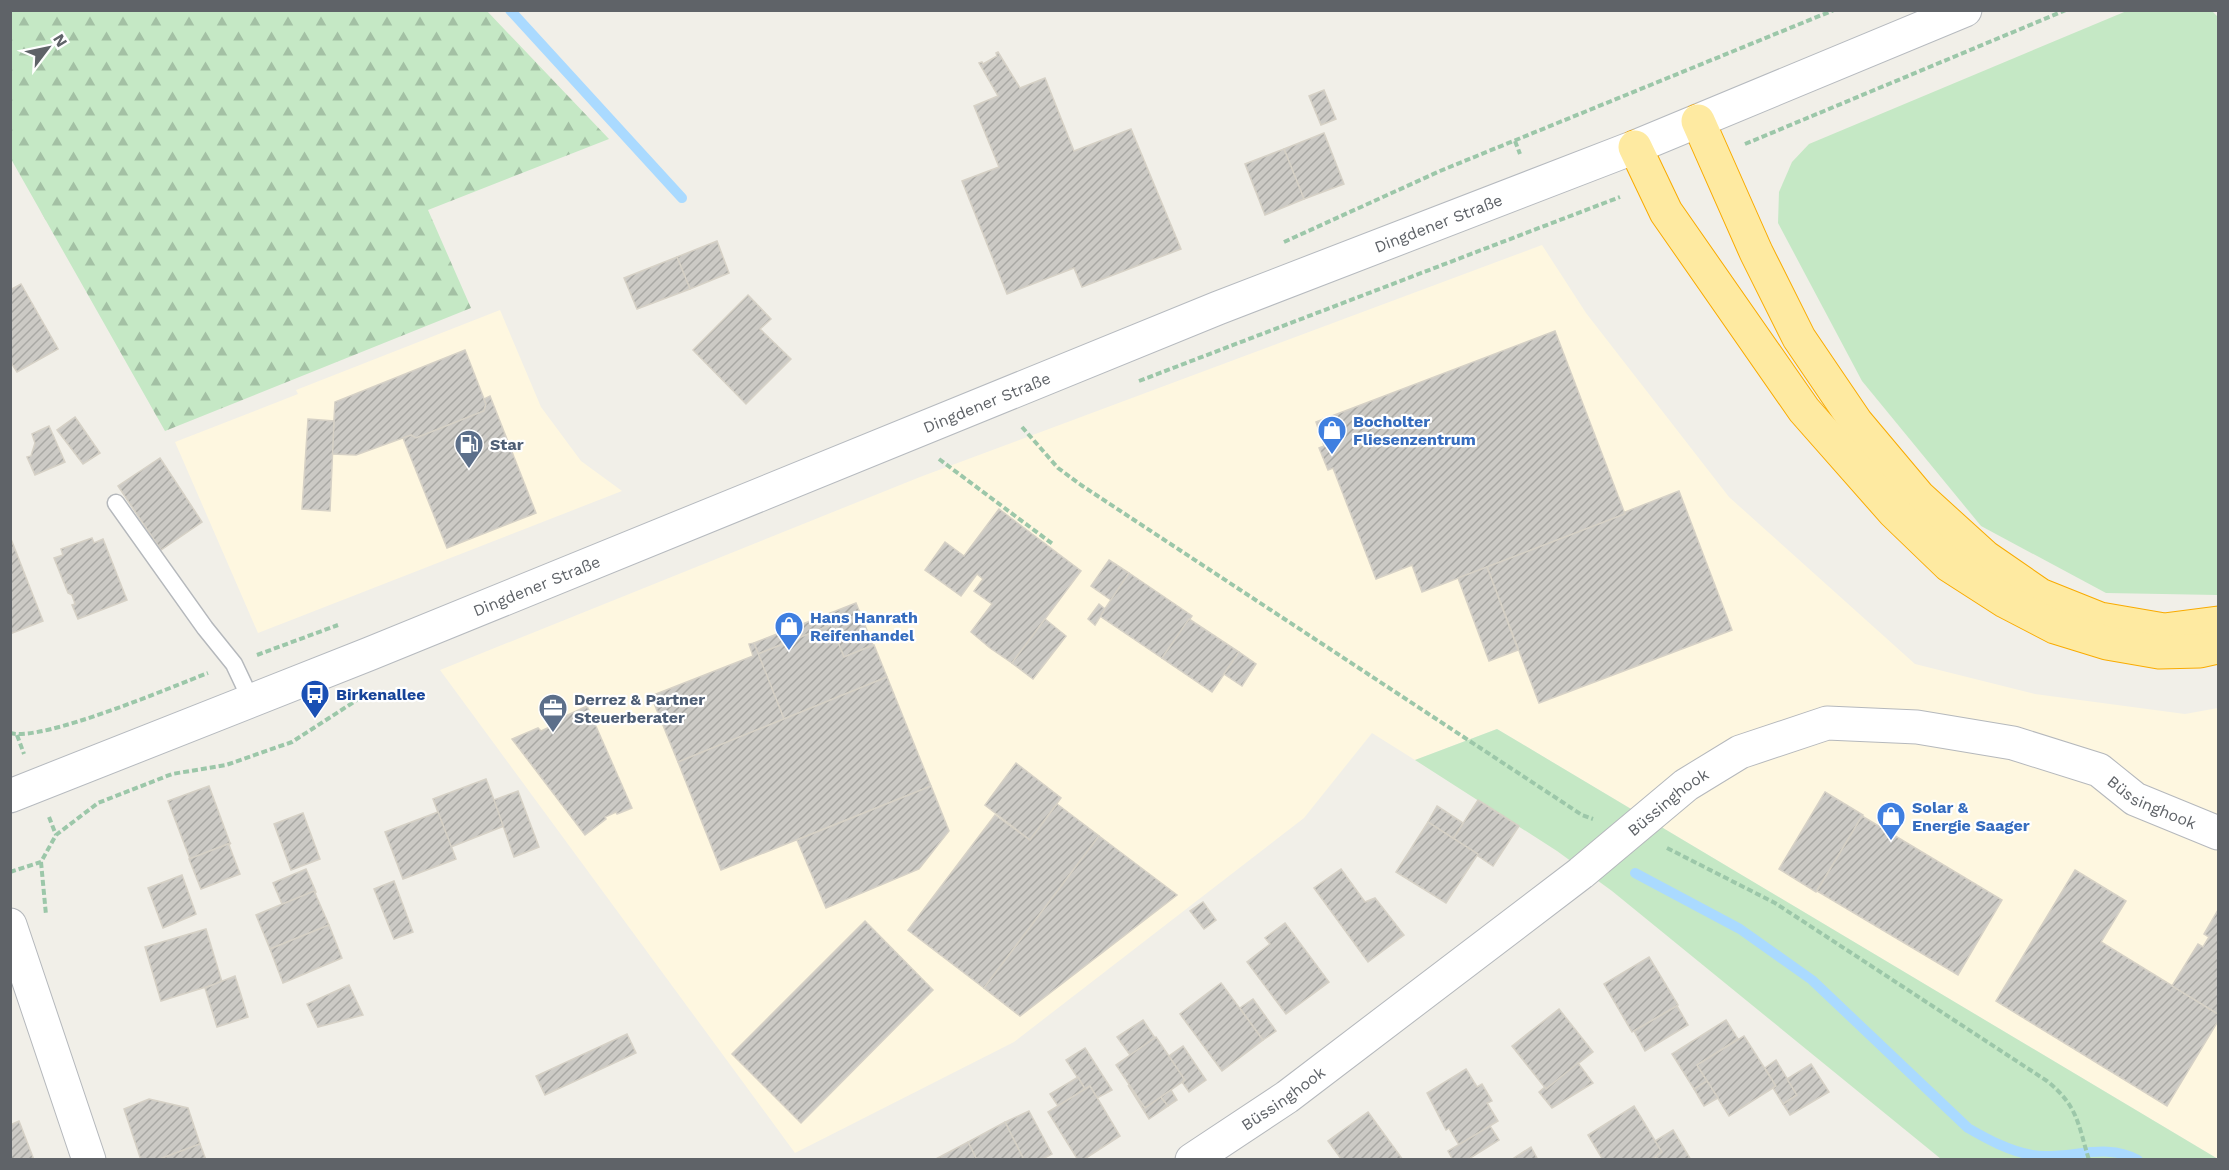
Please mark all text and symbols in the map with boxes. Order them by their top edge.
north arrow [18,18,78,78]
text: N [49,30,71,50]
street label: Dingdener Straße [1372,190,1505,257]
street label: Dingdener Straße [920,368,1053,437]
place label: Bocholter Fliesenzentrum [1353,412,1476,449]
shop icon: Bocholter Fliesenzentrum [1316,414,1348,456]
fuel station icon: Star [453,428,485,470]
place label: Star [490,435,524,454]
street label: Dingdener Straße [470,552,603,621]
place label: Hans Hanrath Reifenhandel [810,608,918,645]
shop icon: Hans Hanrath Reifenhandel [773,610,805,652]
bus stop icon: Birkenallee [299,678,331,720]
place label: Birkenallee [336,685,425,704]
place label: Derrez & Partner Steuerberater [574,690,705,727]
office icon: Derrez & Partner Steuerberater [537,692,569,734]
street label: Büssinghook [1624,765,1712,840]
street label: Büssinghook [2103,772,2199,833]
place label: Solar & Energie Saager [1912,798,2030,835]
shop icon: Solar & Energie Saager [1875,800,1907,842]
street label: Büssinghook [1238,1063,1329,1135]

